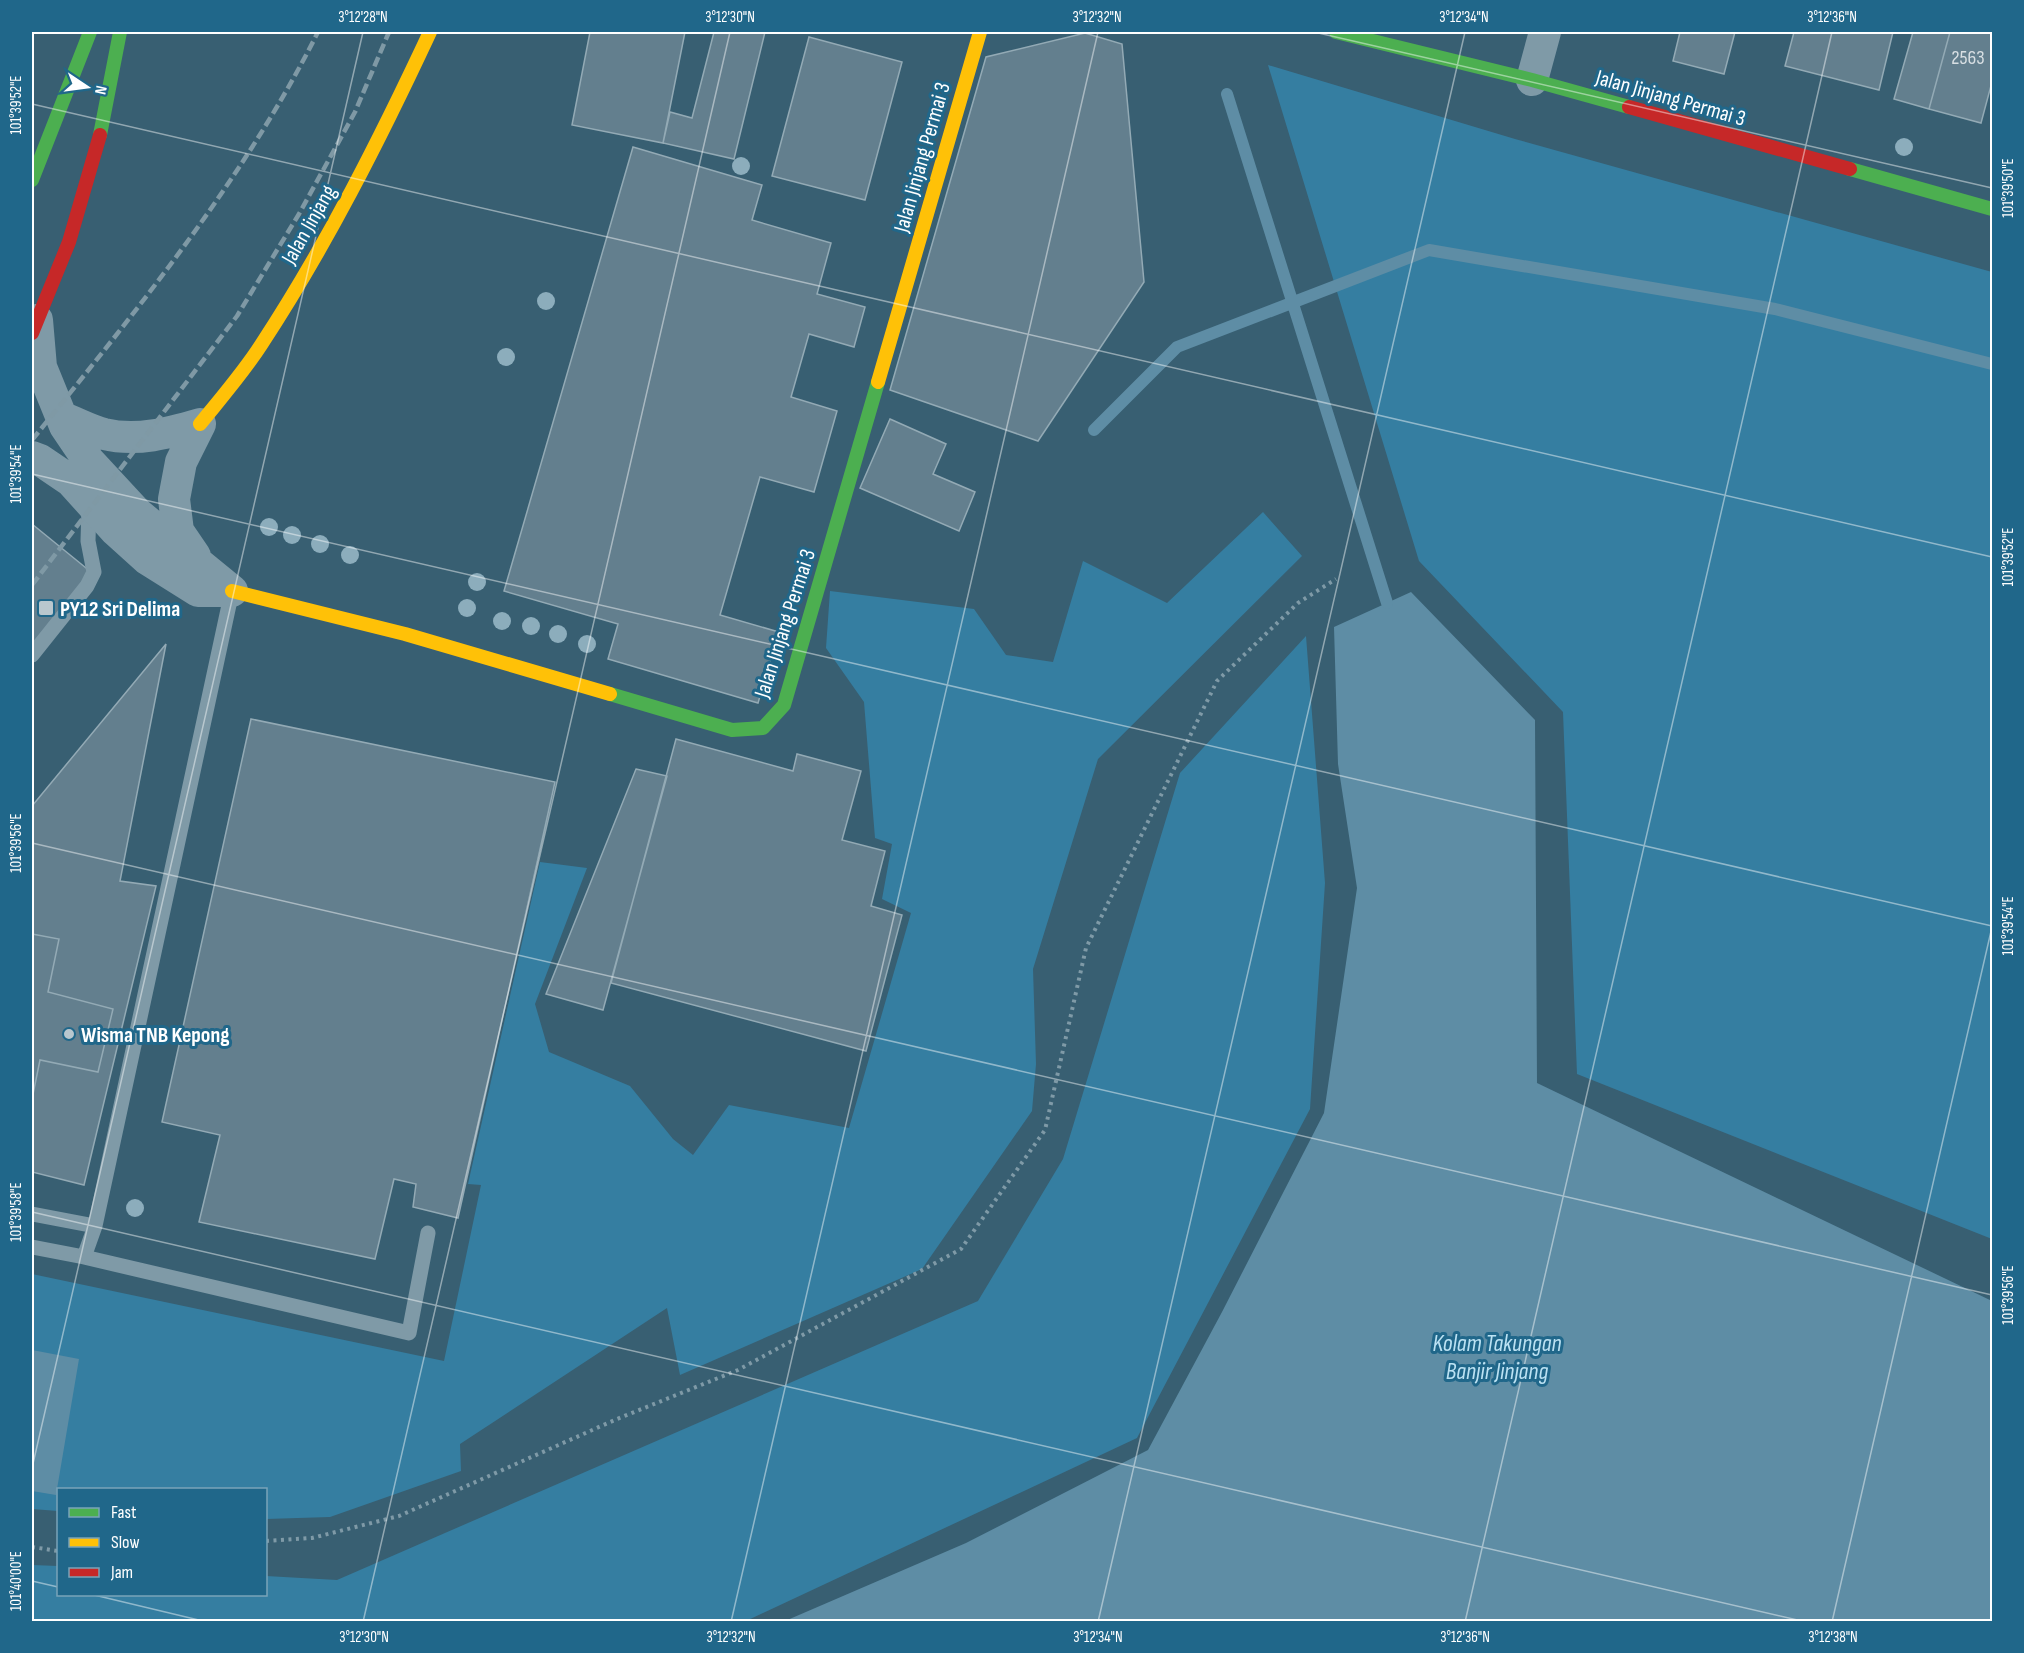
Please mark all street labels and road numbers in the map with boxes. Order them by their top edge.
street label: Jalan Jinjang Permai 3 [1592,64,1749,133]
street label: Jalan Jinjang Permai 3 [888,79,957,236]
street label: Jalan Jinjang [275,180,343,270]
street label: Jalan Jinjang Permai 3 [748,546,822,702]

